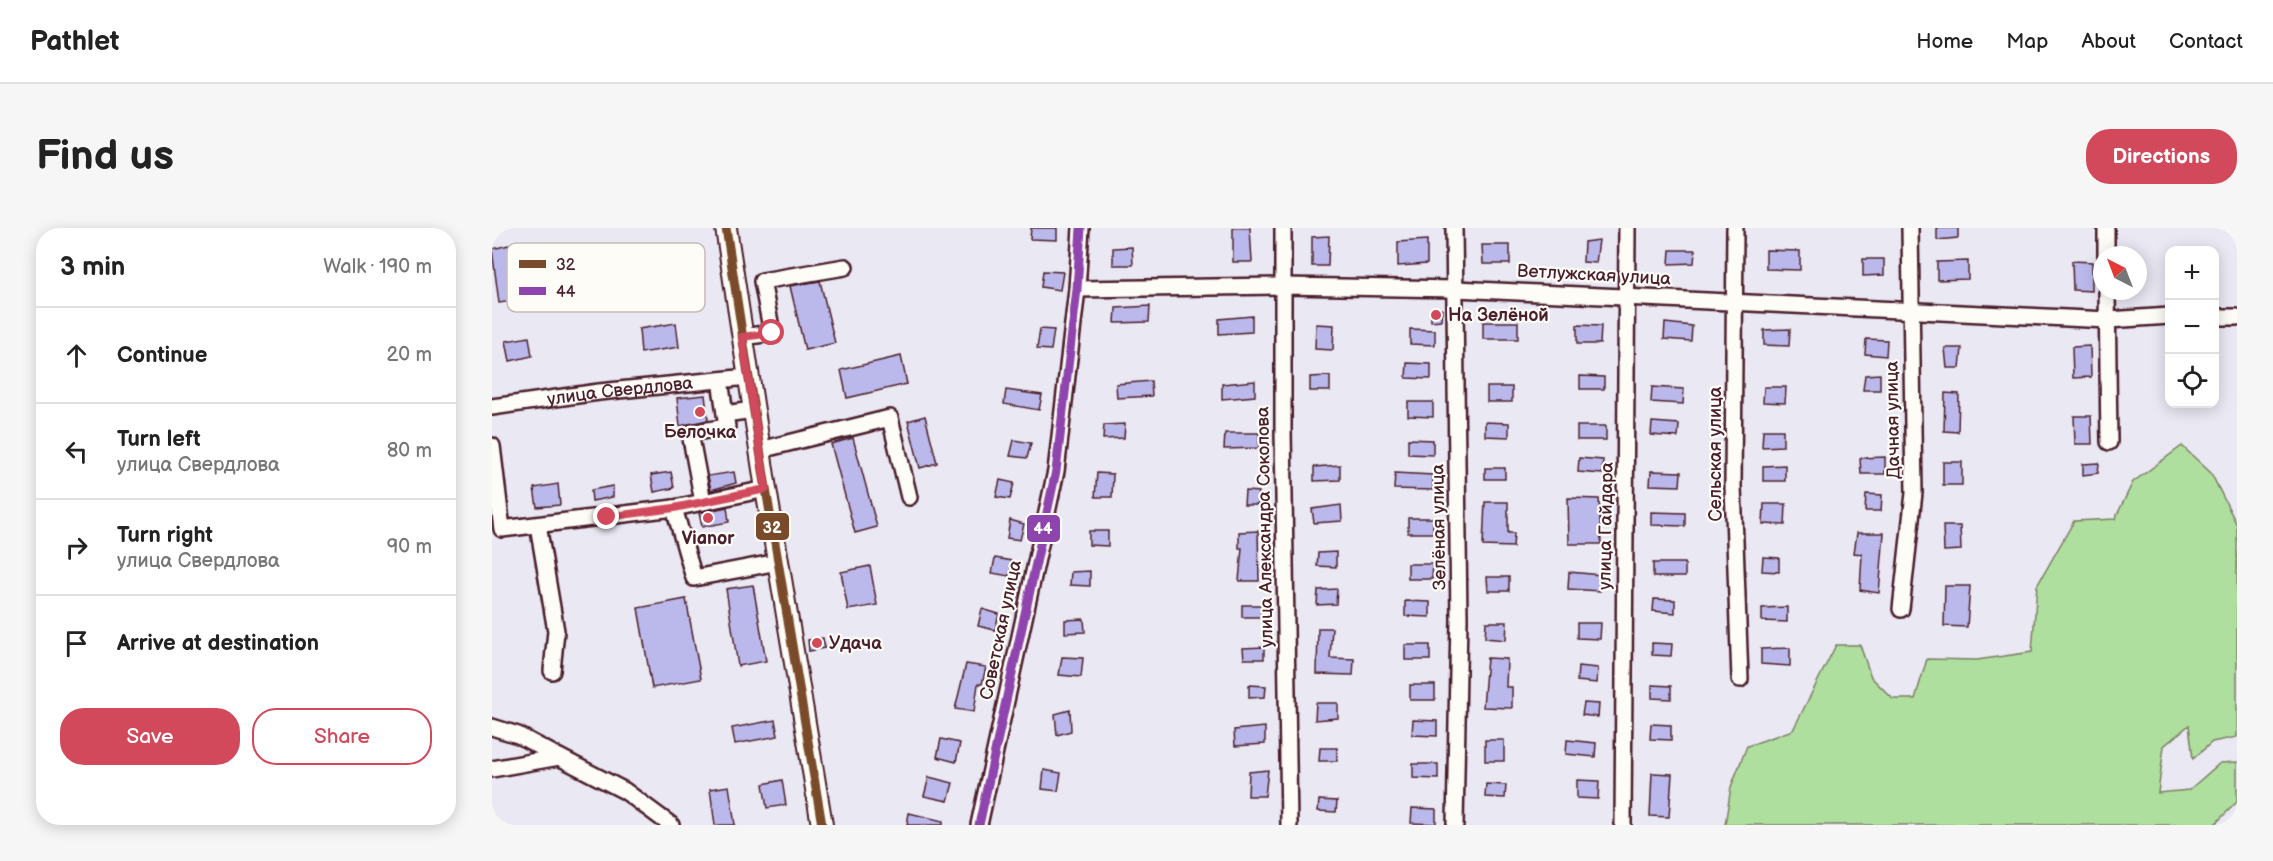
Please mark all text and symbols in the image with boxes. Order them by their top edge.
text: Pathlet [30,25,119,58]
text: Home [1916,29,1973,54]
text: Map [2006,29,2048,54]
text: About [2081,29,2136,54]
text: Contact [2169,29,2243,54]
button: Directions [2086,129,2237,184]
text: Find us [36,131,174,182]
legend [507,243,705,312]
north arrow [2093,246,2147,300]
map controls [2165,246,2219,408]
button: + [2165,246,2219,300]
text: 3 min [60,252,125,283]
text: Walk · 190 m [323,255,432,279]
text: 32 [556,256,576,275]
street label: Ветлужская улица [1517,260,1672,290]
text: 44 [556,283,576,302]
button: − [2165,300,2219,354]
place label: На Зелёной [1448,305,1549,326]
marker: На Зелёной [1429,308,1443,322]
route start [758,319,784,345]
icon: ahead [60,339,93,372]
text: Continue [117,342,207,369]
text: 20 m [387,343,432,367]
button: locate [2165,354,2219,408]
street label: Дачная улица [1881,360,1905,479]
street label: улица Свердлова [546,372,694,410]
street label: Сельская улица [1705,386,1726,521]
marker: Белочка [693,405,707,419]
street label: улица Александра Соколова [1252,406,1278,648]
place label: Белочка [664,422,737,443]
text: Turn left [117,426,201,453]
icon: left [60,435,93,468]
text: 80 m [387,439,432,463]
text: улица Свердлова [117,453,280,477]
street label: улица Гайдара [1594,462,1618,590]
street label: Зелёная улица [1427,463,1451,590]
route end [593,503,619,529]
marker: Vianor [701,511,715,525]
line badge: 32 [755,512,790,541]
line badge: 44 [1026,514,1061,543]
text: 32 [763,519,782,538]
text: 44 [1034,520,1053,539]
text: Turn right [117,522,213,549]
place label: Vianor [681,528,735,549]
icon: right [60,531,93,564]
text: 90 m [387,535,432,559]
text: улица Свердлова [117,549,280,573]
street label: Советская улица [976,558,1026,702]
icon: arrive [60,627,93,660]
text: Arrive at destination [117,630,319,657]
place label: Удача [829,633,882,654]
marker: Удача [810,636,824,650]
button: Save [60,708,240,765]
button: Share [252,708,432,765]

